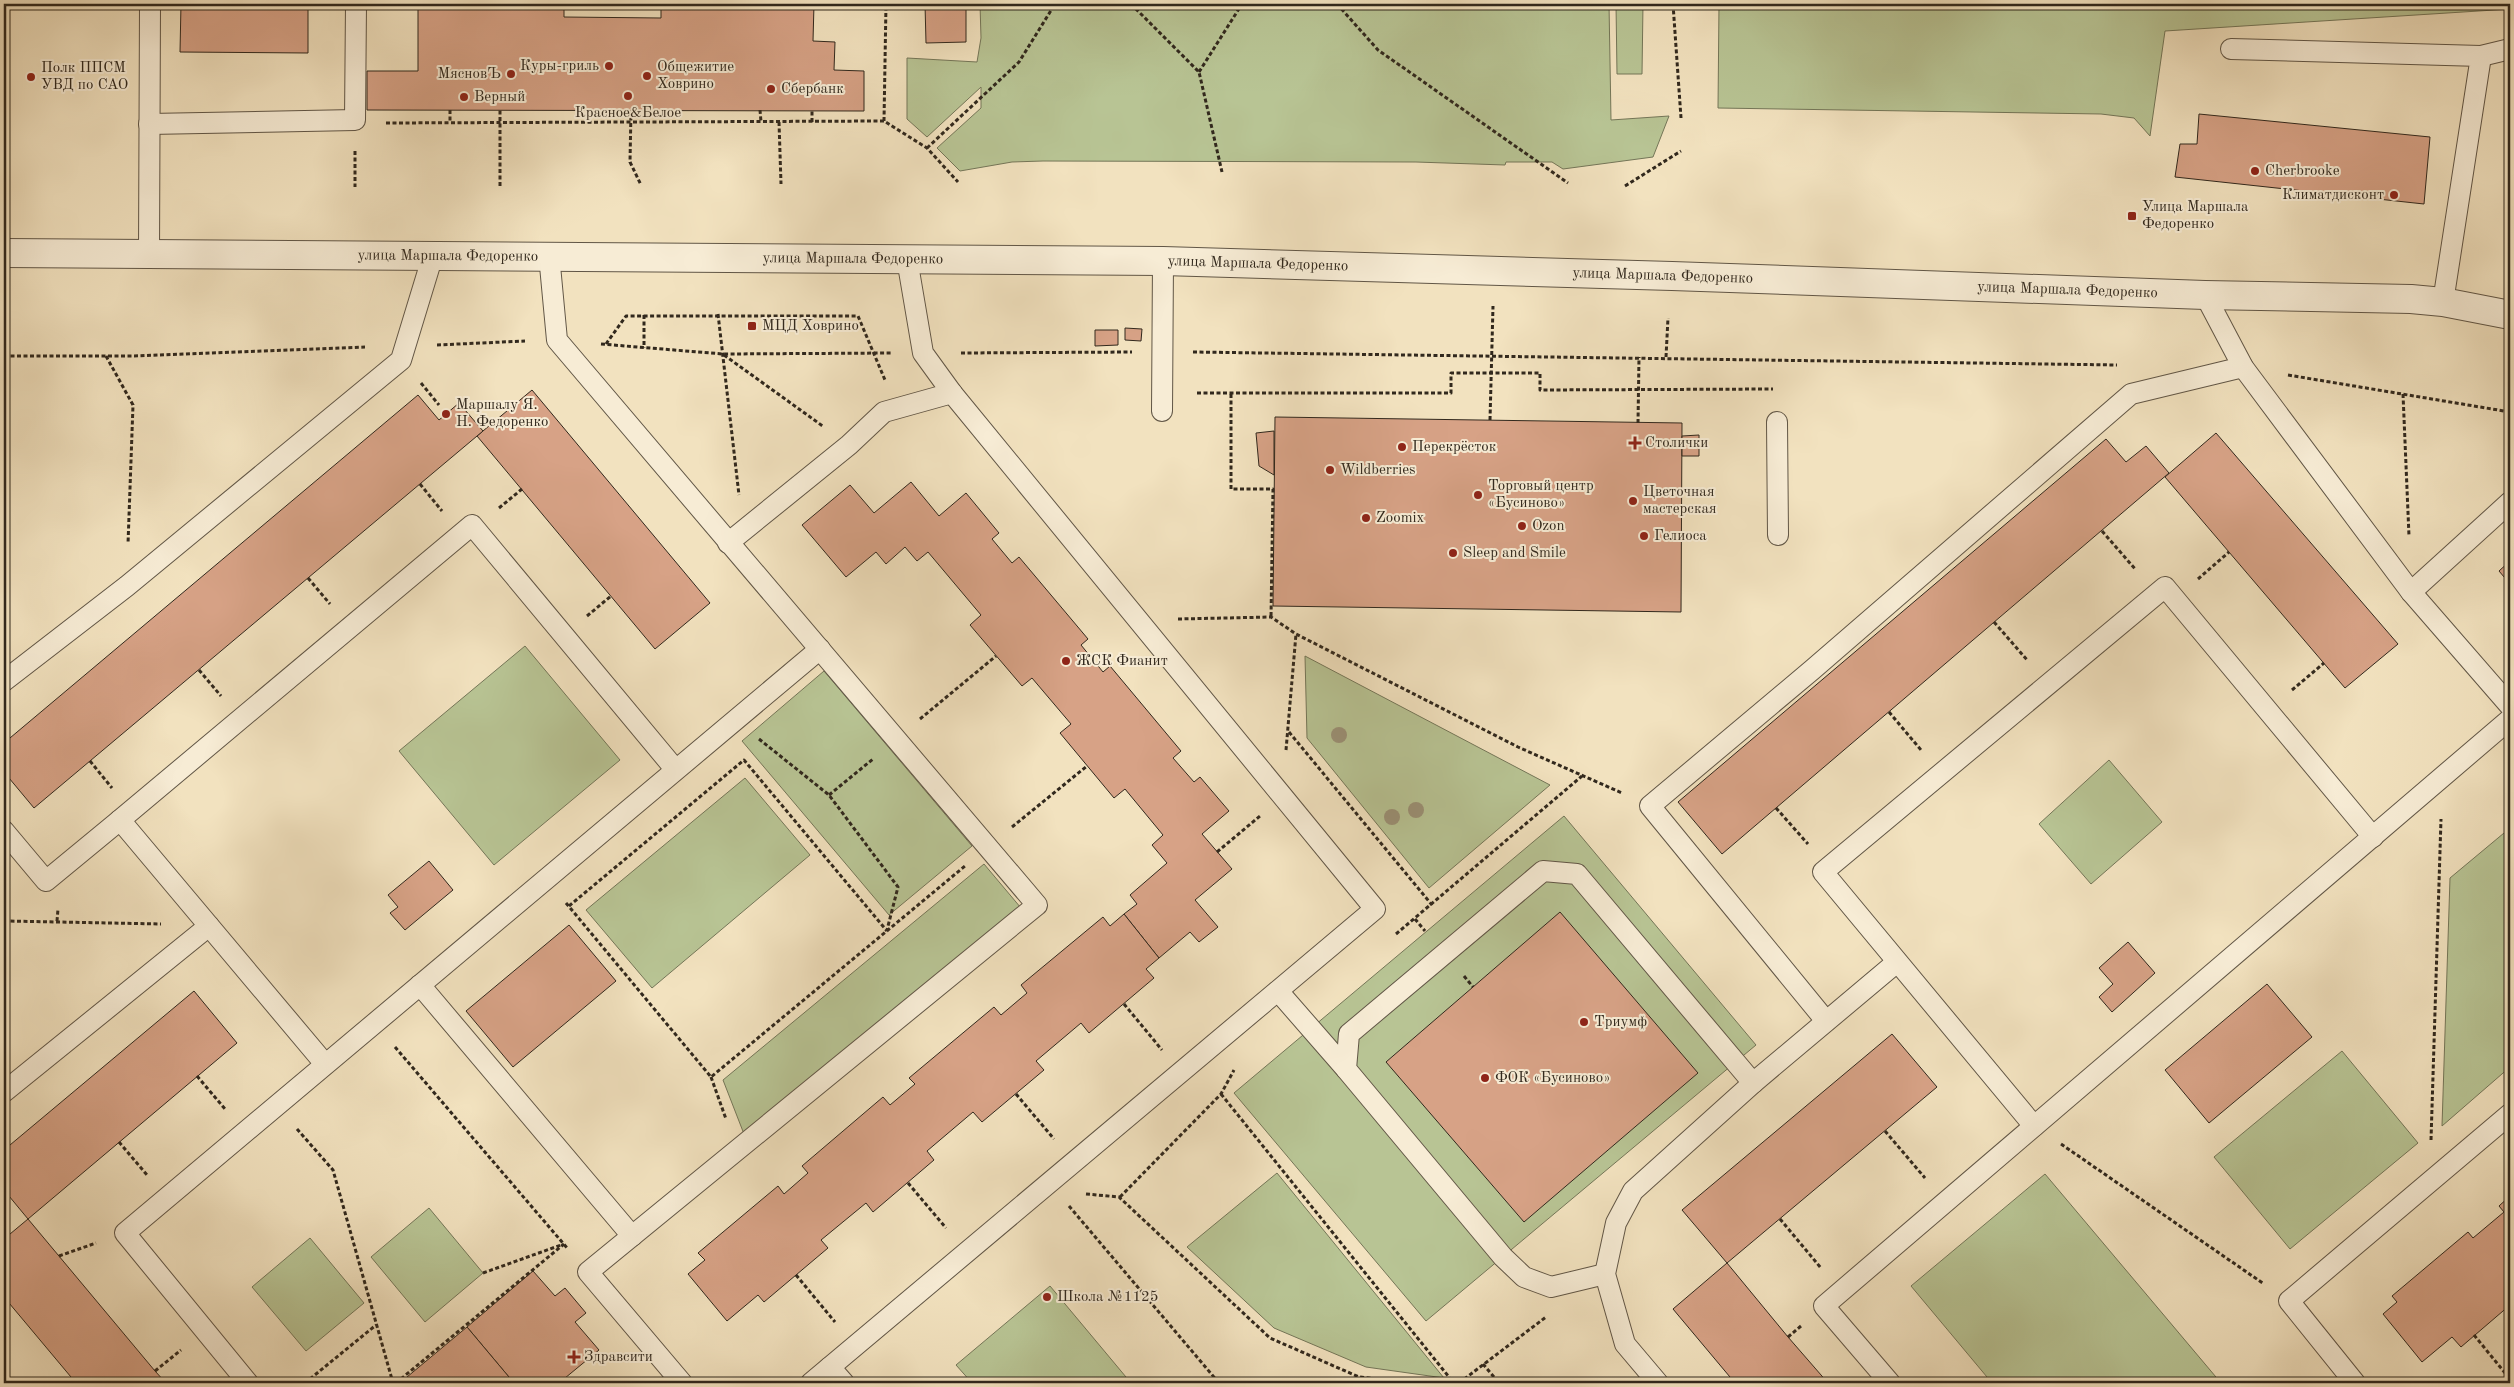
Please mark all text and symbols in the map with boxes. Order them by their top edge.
place label: Куры-гриль [520,59,599,74]
marker: Куры-гриль [603,60,615,72]
place label: Общежитие Ховрино [657,60,734,92]
place label: Полк ППСМ УВД по САО [41,61,128,93]
place label: МясновЪ [437,67,501,82]
marker: МясновЪ [505,68,517,80]
marker: Общежитие Ховрино [641,70,653,82]
marker: Полк ППСМ УВД по САО [25,71,37,83]
place label: Сбербанк [781,82,844,97]
marker: Сбербанк [765,83,777,95]
place label: Верный [474,90,525,105]
marker: Красное&Белое [622,90,634,102]
marker: Верный [458,91,470,103]
place label: Красное&Белое [575,106,681,121]
place label: Cherbrooke [2265,164,2340,179]
marker: Cherbrooke [2249,165,2261,177]
place label: Климатдисконт [2282,188,2384,203]
marker: Климатдисконт [2388,189,2400,201]
place label: Улица Маршала Федоренко [2142,200,2249,232]
marker: Улица Маршала Федоренко [2126,210,2138,222]
street label: улица Маршала Федоренко [358,248,538,264]
street label: улица Маршала Федоренко [763,251,943,267]
street label: улица Маршала Федоренко [1167,254,1348,274]
street label: улица Маршала Федоренко [1572,266,1753,286]
street label: улица Маршала Федоренко [1977,279,2158,301]
place label: МЦД Ховрино [762,319,859,334]
marker: МЦД Ховрино [746,320,758,332]
place label: Маршалу Я. Н. Федоренко [456,398,548,430]
marker: Маршалу Я. Н. Федоренко [440,408,452,420]
place label: Столички [1645,436,1708,451]
marker: Столички [1629,437,1641,449]
place label: Перекрёсток [1412,440,1497,455]
marker: Перекрёсток [1396,441,1408,453]
place label: Wildberries [1340,463,1416,478]
marker: Wildberries [1324,464,1336,476]
place label: Торговый центр «Бусиново» [1488,479,1594,511]
place label: Цветочная мастерская [1643,485,1717,517]
marker: Торговый центр «Бусиново» [1472,489,1484,501]
marker: Цветочная мастерская [1627,495,1639,507]
place label: Zoomix [1376,511,1425,526]
marker: Zoomix [1360,512,1372,524]
place label: Ozon [1532,519,1565,534]
marker: Ozon [1516,520,1528,532]
place label: Гелиоса [1654,529,1707,544]
marker: Гелиоса [1638,530,1650,542]
place label: Sleep and Smile [1463,546,1566,561]
marker: Sleep and Smile [1447,547,1459,559]
place label: ЖСК Фианит [1076,654,1168,669]
marker: ЖСК Фианит [1060,655,1072,667]
place label: Триумф [1594,1015,1647,1030]
marker: Триумф [1578,1016,1590,1028]
place label: ФОК «Бусиново» [1495,1071,1610,1086]
marker: ФОК «Бусиново» [1479,1072,1491,1084]
place label: Школа №1125 [1057,1290,1159,1305]
marker: Школа №1125 [1041,1291,1053,1303]
place label: Здравсити [584,1350,653,1365]
marker: Здравсити [568,1351,580,1363]

